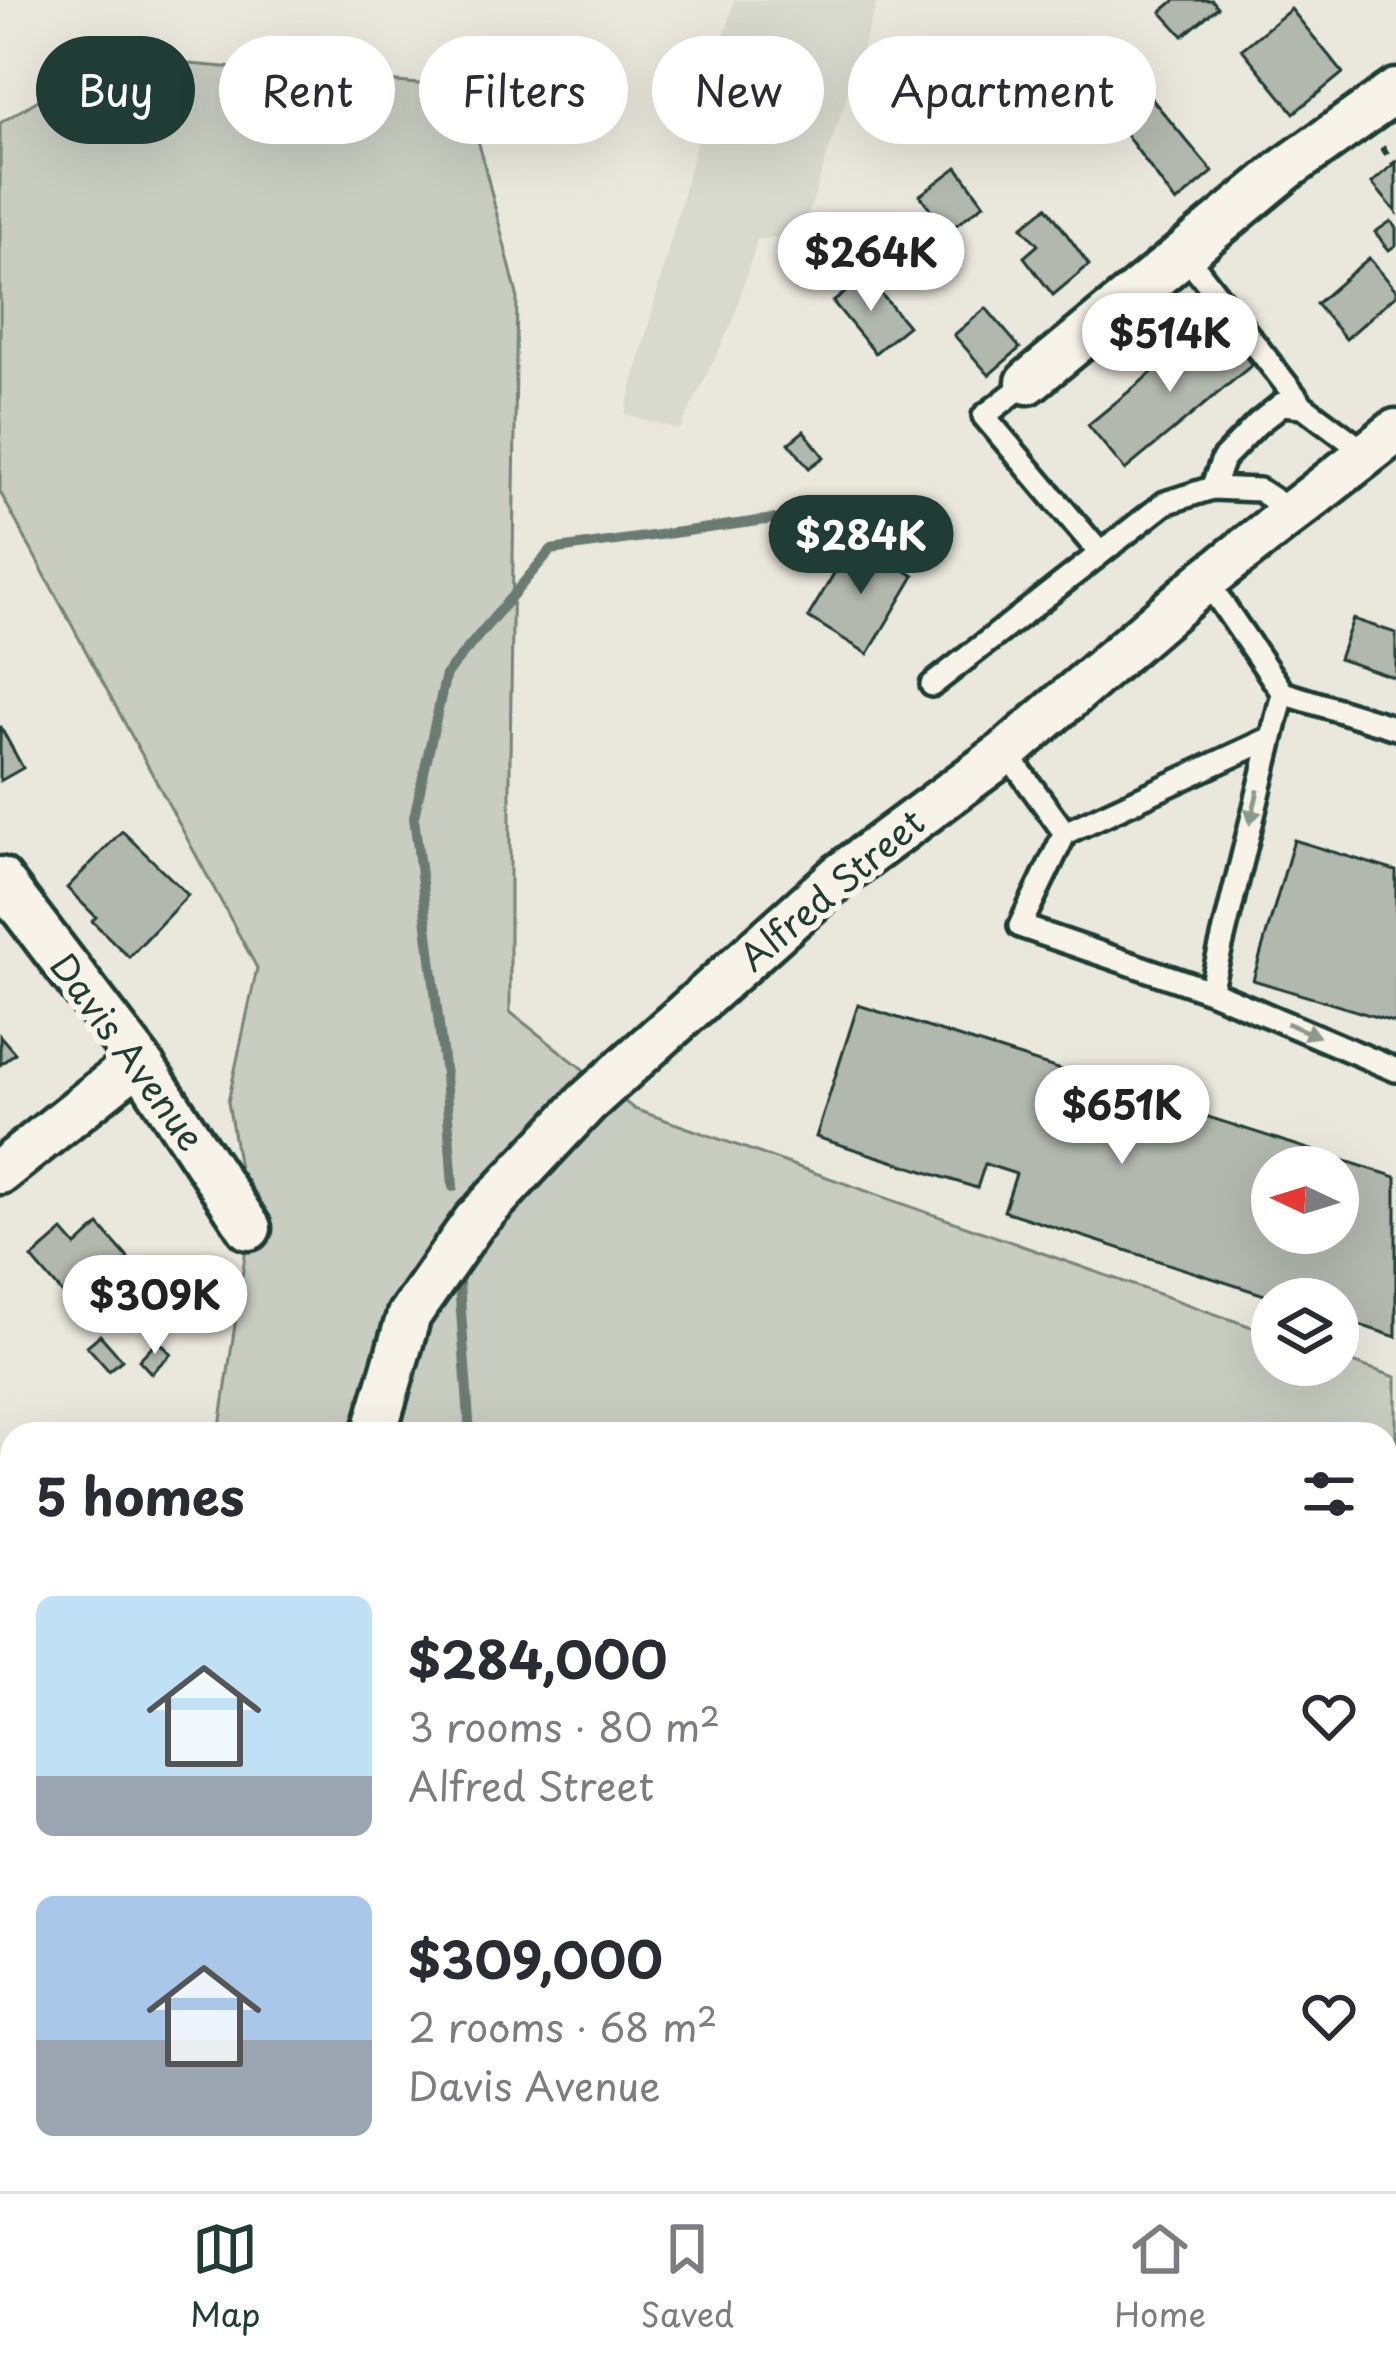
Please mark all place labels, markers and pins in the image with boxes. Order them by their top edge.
pin: $264K [787,212,955,314]
pin: $514K [1086,293,1254,395]
pin: $284K [777,495,945,597]
pin: $651K [1038,1065,1206,1167]
pin: $309K [71,1255,239,1357]

